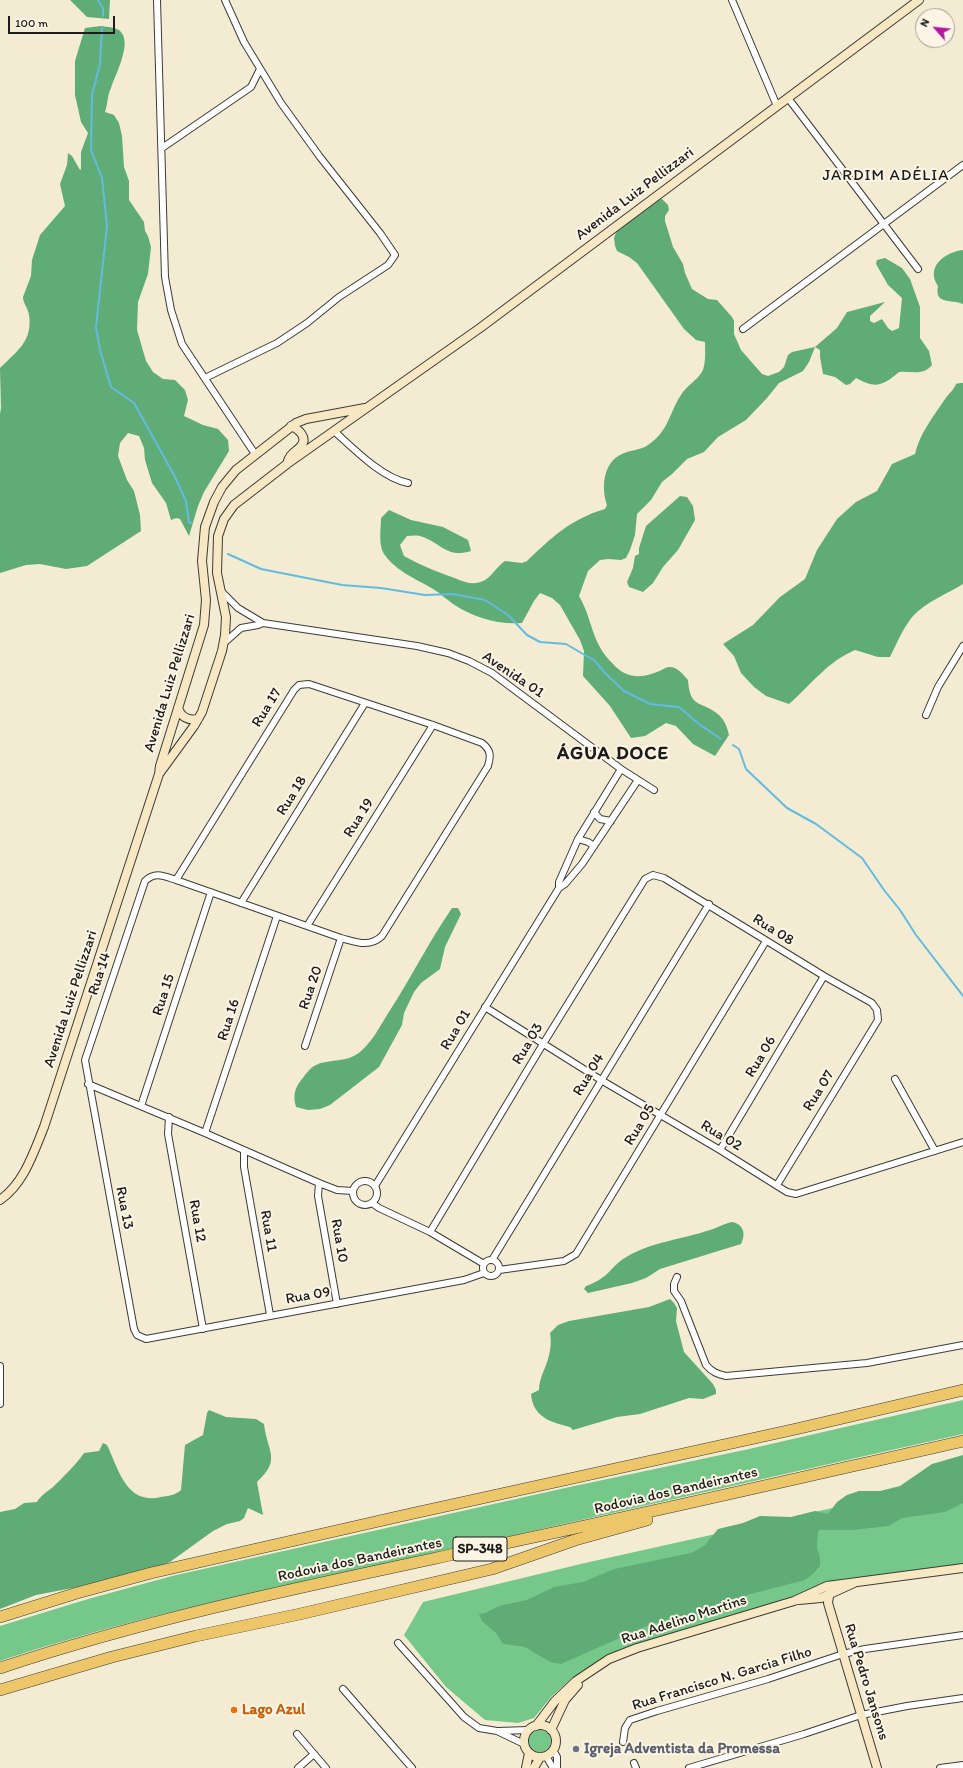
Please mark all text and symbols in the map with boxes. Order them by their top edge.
scale bar [10,8,117,34]
north arrow [915,8,955,48]
text: 100 m [15,16,48,30]
text: N [917,17,932,29]
street label: Avenida Luiz Pellizzari [572,144,698,244]
district label: JARDIM ADÉLIA [824,166,948,186]
street label: Avenida Luiz Pellizzari [140,612,200,754]
street label: Avenida 01 [479,648,547,702]
street label: Rua 17 [248,685,286,731]
district label: ÁGUA DOCE [557,743,669,765]
street label: Rua 18 [273,773,311,819]
street label: Rua 19 [340,795,378,841]
street label: Rua 08 [749,910,797,950]
street label: Avenida Luiz Pellizzari [40,928,102,1070]
street label: Rua 14 [85,950,115,998]
street label: Rua 20 [295,964,327,1012]
street label: Rua 15 [149,972,179,1018]
street label: Rua 16 [214,997,244,1043]
street label: Rua 01 [437,1006,475,1054]
street label: Rua 03 [509,1020,547,1068]
street label: Rua 06 [742,1033,780,1081]
street label: Rua 04 [569,1050,609,1100]
street label: Rua 07 [800,1067,838,1115]
street label: Rua 05 [621,1101,659,1149]
street label: Rua 02 [697,1117,745,1155]
street label: Rua 13 [111,1185,137,1231]
street label: Rua 12 [184,1198,210,1244]
street label: Rua 11 [255,1209,281,1253]
street label: Rua 10 [326,1218,352,1264]
street label: Rua 09 [284,1283,332,1309]
street label: Rodovia dos Bandeirantes [593,1463,759,1519]
street label: Rodovia dos Bandeirantes [276,1534,444,1586]
road number: SP-348 [453,1537,507,1561]
street label: Rua Adelino Martins [619,1591,749,1649]
street label: Rua Pedro Jansons [840,1621,892,1743]
street label: Rua Francisco N. Garcia Filho [630,1643,814,1715]
place label: Lago Azul [242,1701,305,1719]
marker: Lago Azul [229,1705,239,1715]
place label: Igreja Adventista da Promessa [584,1740,780,1758]
marker: Igreja Adventista da Promessa [571,1744,581,1754]

